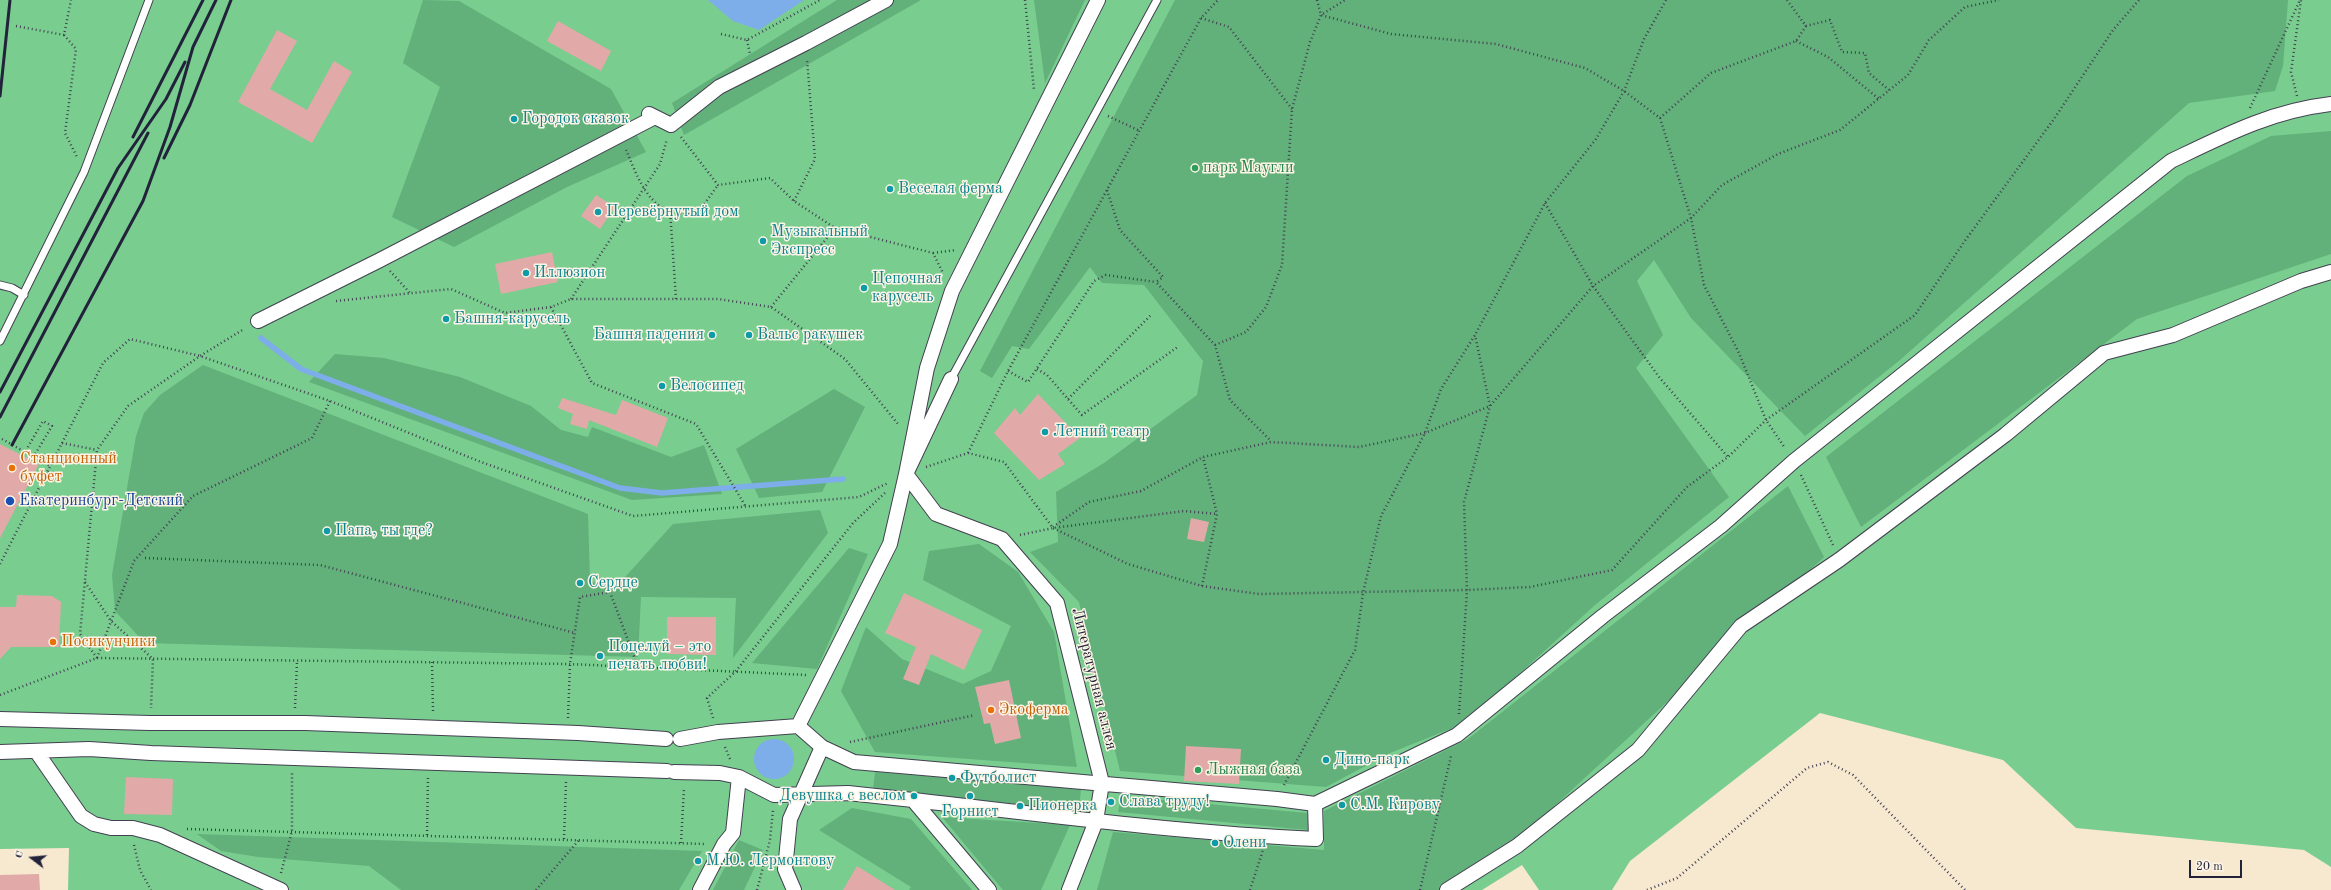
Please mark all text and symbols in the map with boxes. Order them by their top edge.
place label: Городок сказок [522,109,629,129]
marker: Городок сказок [509,114,519,124]
place label: парк Маугли [1203,158,1294,178]
marker: парк Маугли [1190,163,1200,173]
place label: Веселая ферма [898,179,1003,199]
marker: Веселая ферма [885,184,895,194]
place label: Перевёрнутый дом [606,202,738,222]
marker: Перевёрнутый дом [593,207,603,217]
place label: Музыкальный Экспресс [771,222,868,260]
marker: Музыкальный Экспресс [758,236,768,246]
place label: Иллюзион [534,263,605,283]
marker: Иллюзион [521,268,531,278]
place label: Цепочная карусель [872,269,942,307]
marker: Цепочная карусель [859,283,869,293]
place label: Башня-карусель [454,309,570,329]
marker: Башня-карусель [441,314,451,324]
place label: Башня падения [593,325,704,345]
place label: Вальс ракушек [757,325,863,345]
marker: Башня падения [707,330,717,340]
marker: Вальс ракушек [744,330,754,340]
place label: Велосипед [670,376,744,396]
marker: Велосипед [657,381,667,391]
place label: Летний театр [1053,422,1149,442]
marker: Летний театр [1040,427,1050,437]
place label: Станционный буфет [20,449,117,487]
marker: Станционный буфет [7,463,17,473]
place label: Екатеринбург-Детский [19,491,183,511]
marker: Екатеринбург-Детский [4,495,16,507]
place label: Папа, ты где? [335,521,433,541]
marker: Папа, ты где? [322,526,332,536]
place label: Сердце [588,573,638,593]
marker: Сердце [575,578,585,588]
street label: Литературная аллея [1067,606,1121,752]
place label: Посикунчики [61,632,156,652]
marker: Посикунчики [48,637,58,647]
place label: Поцелуй – это печать любви! [608,637,711,675]
marker: Поцелуй – это печать любви! [595,651,605,661]
place label: Экоферма [999,700,1069,720]
marker: Экоферма [986,705,996,715]
place label: Дино-парк [1334,750,1410,770]
marker: Дино-парк [1321,755,1331,765]
place label: Лыжная база [1206,760,1301,780]
marker: Лыжная база [1193,765,1203,775]
place label: Футболист [960,768,1037,788]
marker: Футболист [947,773,957,783]
place label: Девушка с веслом [779,786,906,806]
marker: Девушка с веслом [909,791,919,801]
marker: Горнист [965,791,975,801]
place label: Слава труду! [1119,792,1210,812]
place label: С.М. Кирову [1350,795,1440,815]
place label: Пионерка [1028,796,1098,816]
marker: Слава труду! [1106,797,1116,807]
marker: С.М. Кирову [1337,800,1347,810]
marker: Пионерка [1015,801,1025,811]
place label: Горнист [941,802,999,822]
place label: Олени [1223,833,1266,853]
north arrow [12,838,52,878]
marker: Олени [1210,838,1220,848]
text: С [14,850,26,860]
place label: М.Ю. Лермонтову [706,851,835,871]
scale bar [2191,852,2244,878]
marker: М.Ю. Лермонтову [693,856,703,866]
text: 20 m [2196,861,2223,873]

